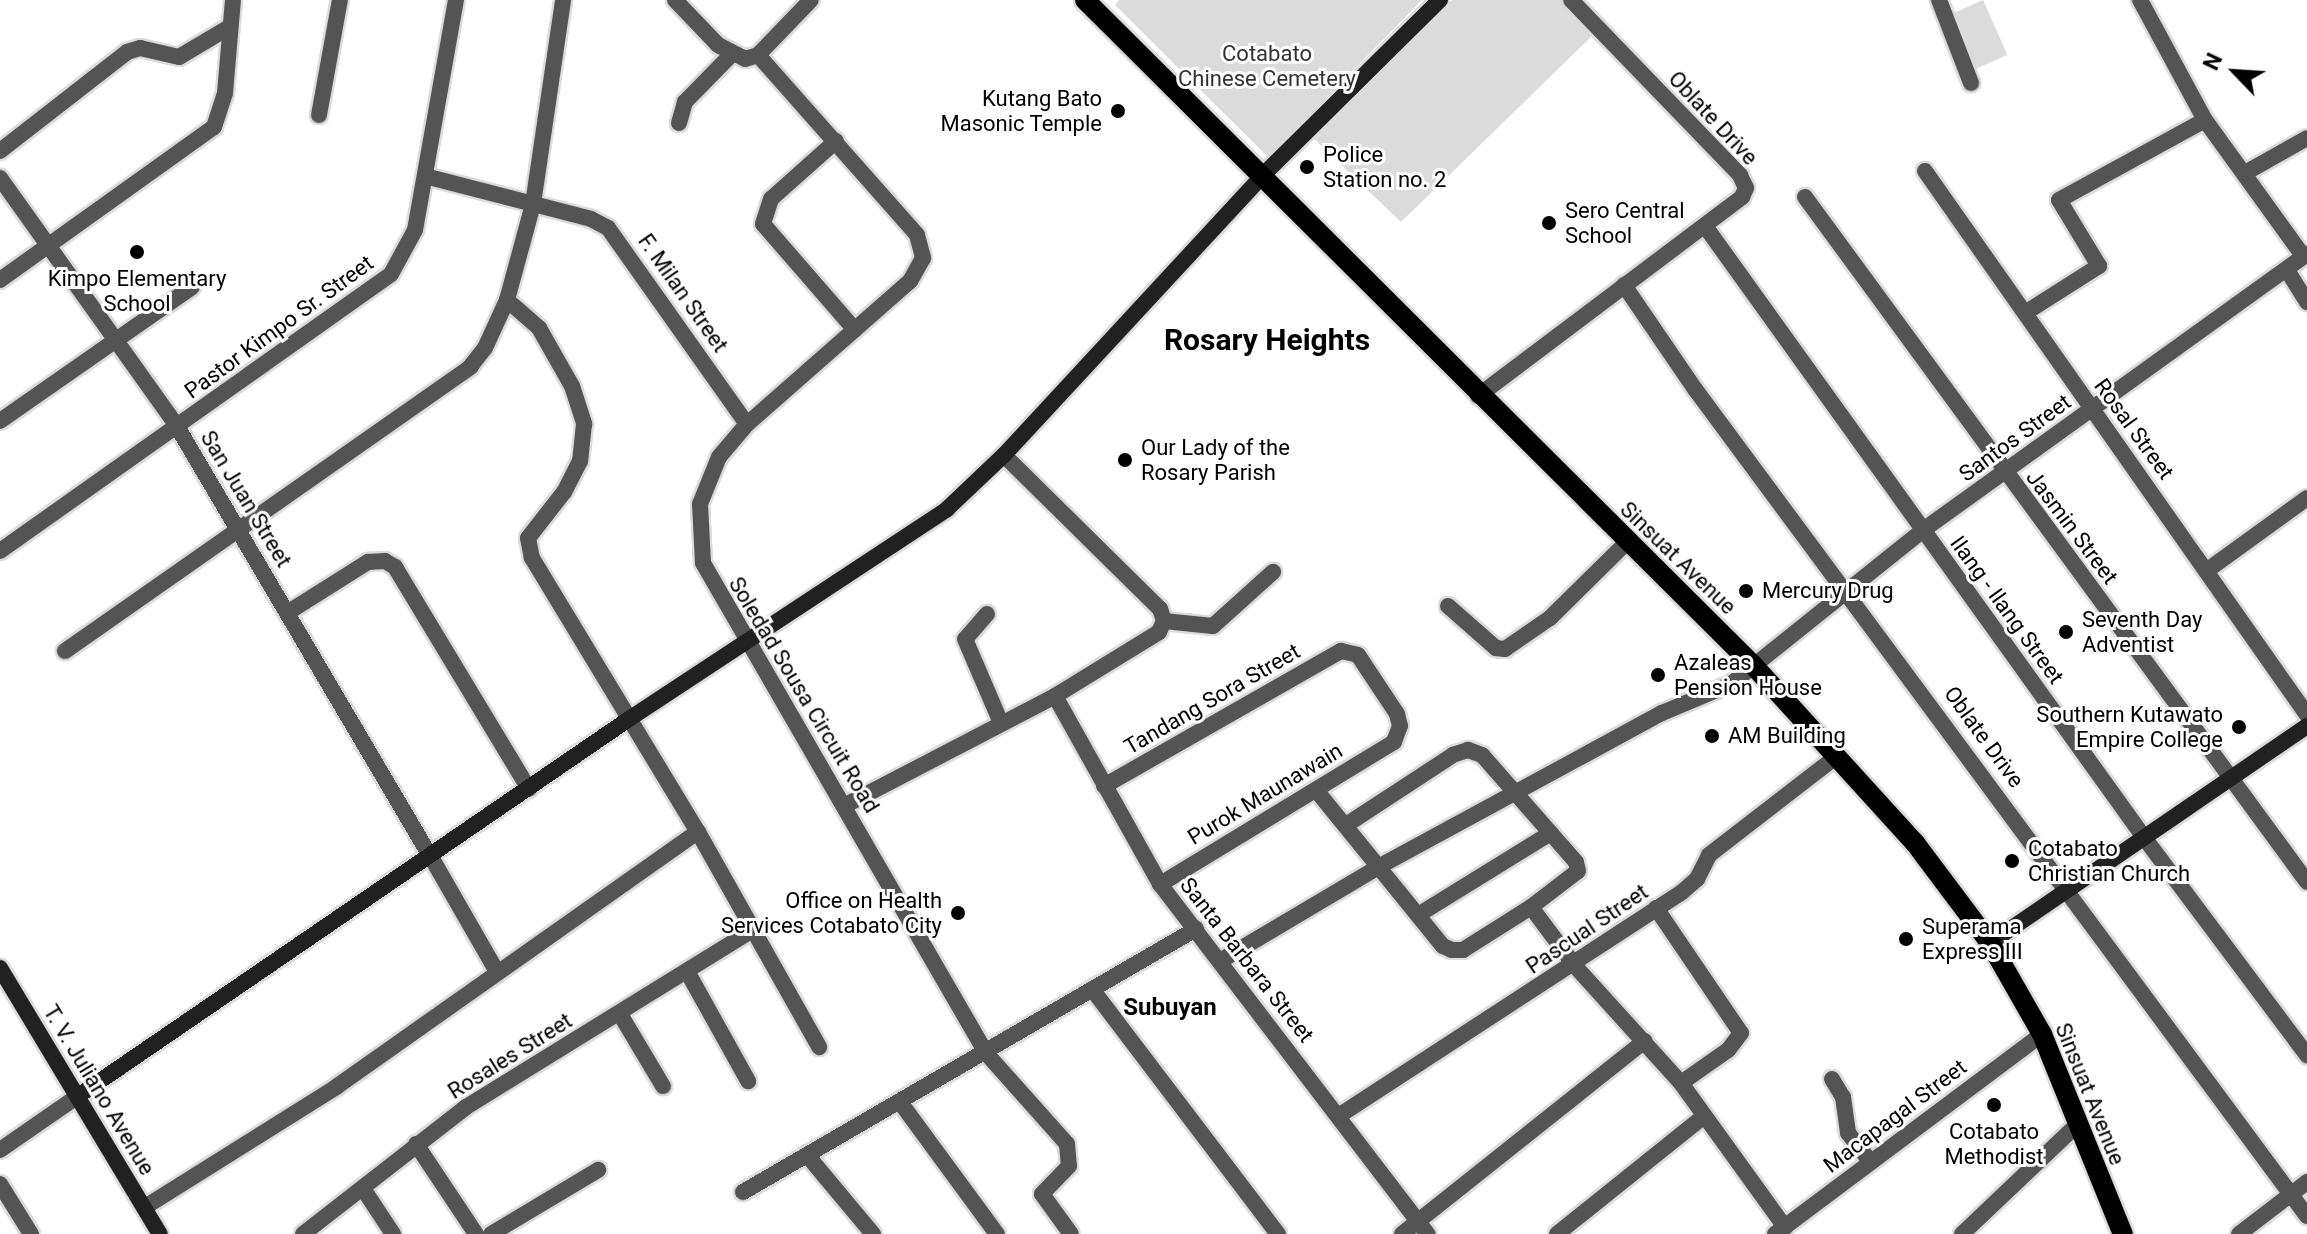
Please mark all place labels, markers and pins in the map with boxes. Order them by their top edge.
place label: Kutang Bato Masonic Temple [940,85,1102,136]
marker: Kutang Bato Masonic Temple [1109,102,1127,120]
place label: Police Station no. 2 [1323,141,1446,192]
marker: Police Station no. 2 [1298,158,1316,176]
place label: Sero Central School [1565,197,1685,248]
marker: Sero Central School [1540,214,1558,232]
marker: Kimpo Elementary School [128,243,146,261]
place label: Kimpo Elementary School [48,265,226,316]
place label: Our Lady of the Rosary Parish [1141,434,1290,486]
marker: Our Lady of the Rosary Parish [1116,451,1134,469]
place label: Mercury Drug [1762,578,1894,604]
marker: Mercury Drug [1737,582,1755,600]
place label: Seventh Day Adventist [2082,606,2202,658]
marker: Seventh Day Adventist [2057,623,2075,641]
place label: Azaleas Pension House [1674,649,1822,700]
marker: Azaleas Pension House [1649,666,1667,684]
place label: Southern Kutawato Empire College [2036,701,2223,752]
marker: Southern Kutawato Empire College [2230,718,2248,736]
place label: AM Building [1728,723,1846,749]
marker: AM Building [1703,727,1721,745]
place label: Cotabato Christian Church [2028,835,2190,886]
marker: Cotabato Christian Church [2003,852,2021,870]
place label: Office on Health Services Cotabato City [721,887,942,938]
marker: Office on Health Services Cotabato City [949,904,967,922]
place label: Superama Express III [1922,913,2023,964]
marker: Superama Express III [1897,930,1915,948]
marker: Cotabato Methodist [1985,1096,2003,1114]
place label: Cotabato Methodist [1944,1118,2044,1170]

